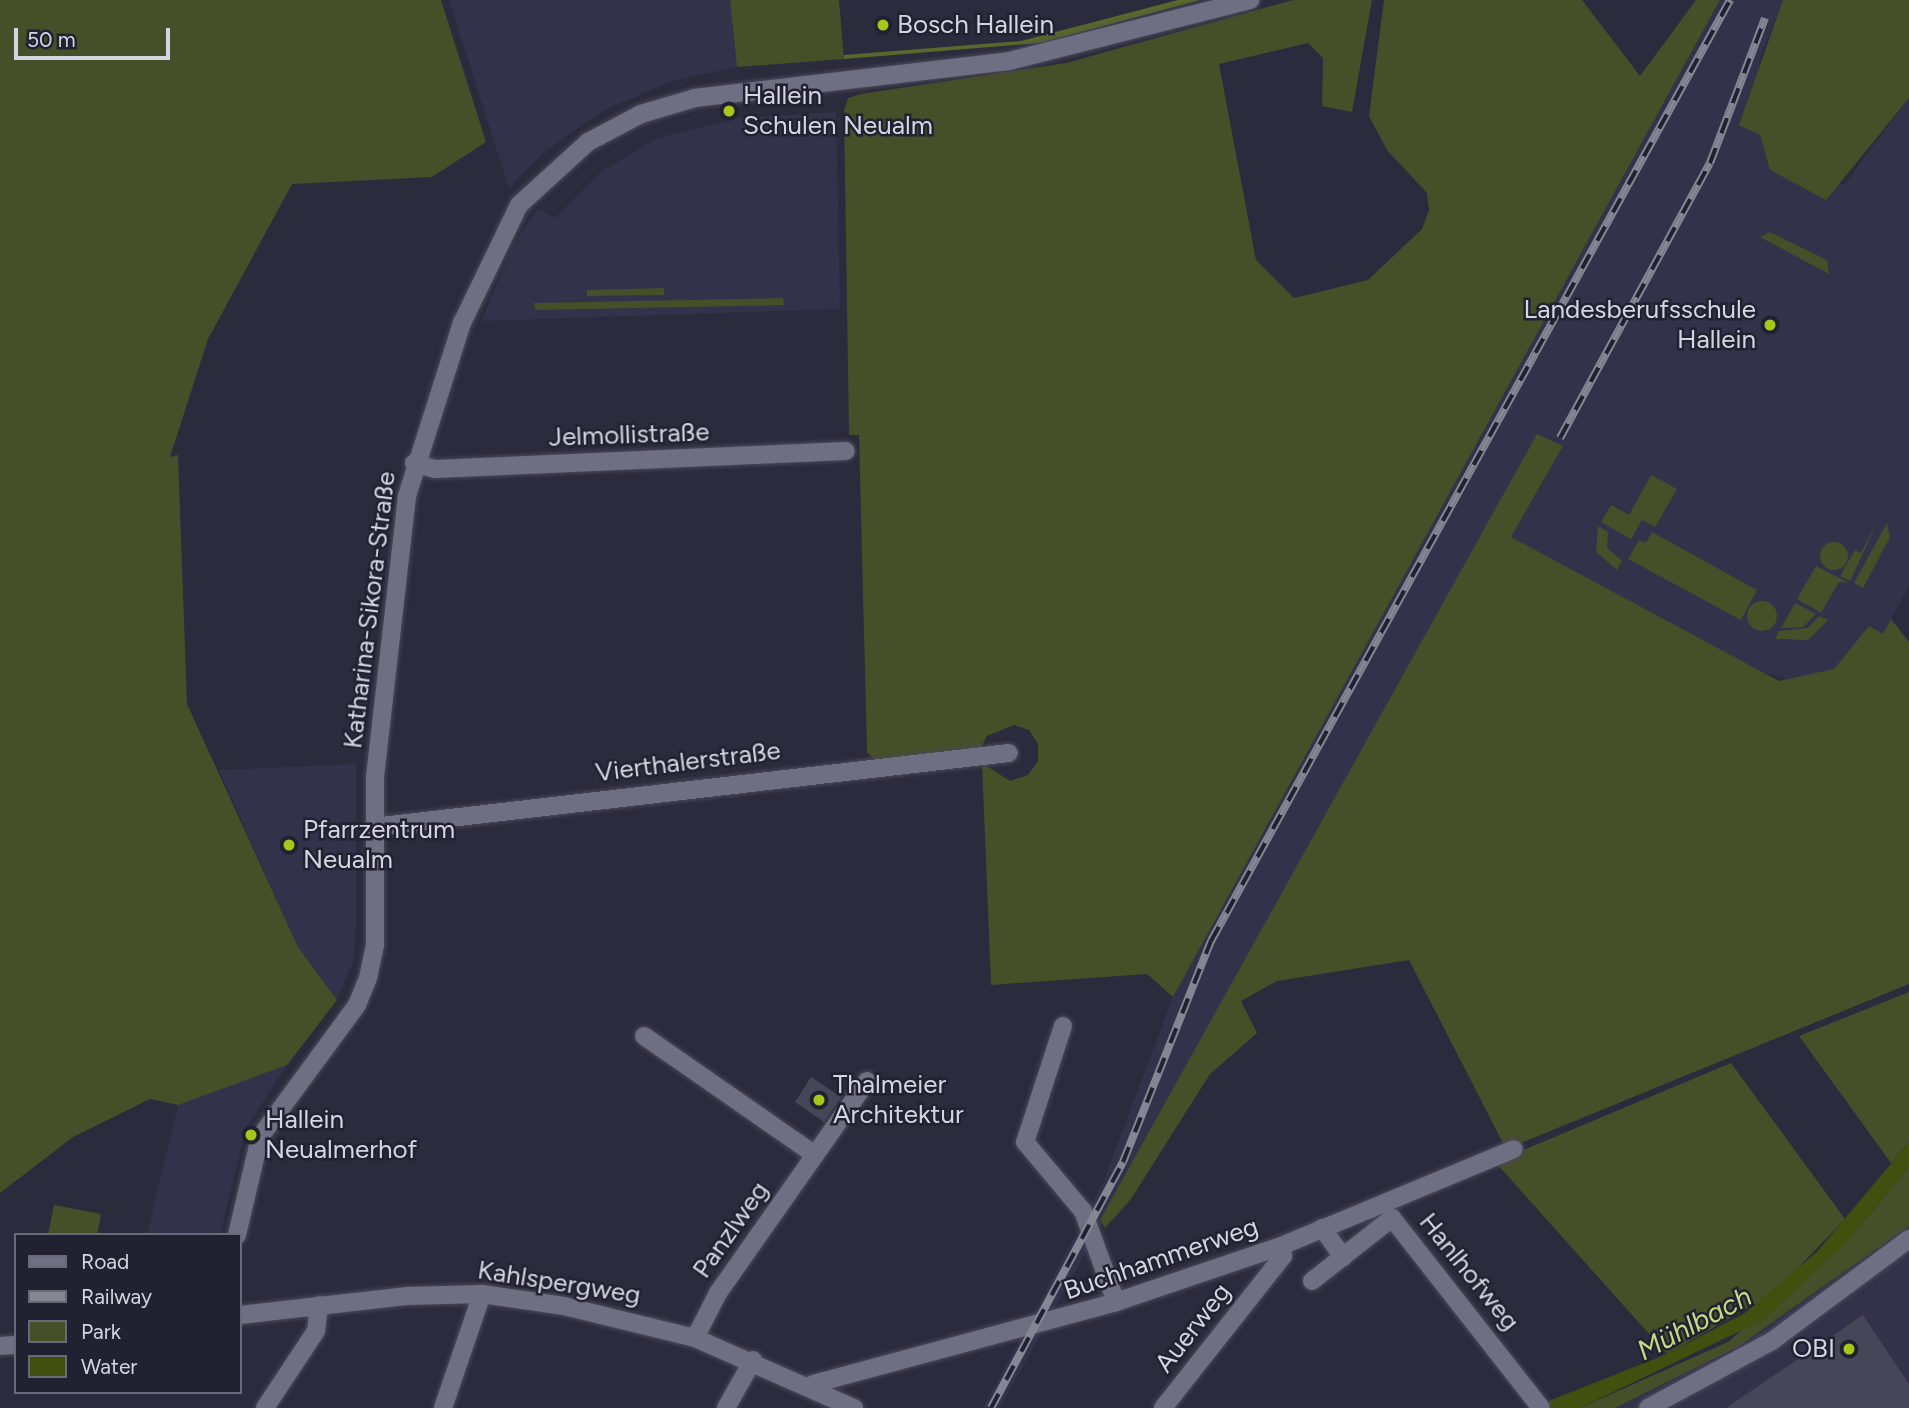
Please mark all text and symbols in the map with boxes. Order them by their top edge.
place label: Bosch Hallein [897,9,1054,41]
scale bar [18,14,173,58]
marker: Bosch Hallein [875,17,891,33]
text: 50 m [27,27,76,52]
place label: Hallein Schulen Neualm [743,80,933,142]
marker: Hallein Schulen Neualm [721,103,737,119]
place label: Landesberufsschule Hallein [1524,294,1756,356]
marker: Landesberufsschule Hallein [1762,317,1778,333]
street label: Jelmollistraße [548,417,710,453]
street label: Katharina-Sikora-Straße [338,470,402,750]
street label: Vierthalerstraße [594,735,782,789]
place label: Pfarrzentrum Neualm [303,814,455,876]
marker: Pfarrzentrum Neualm [281,837,297,853]
place label: Thalmeier Architektur [833,1069,964,1130]
marker: Thalmeier Architektur [811,1092,827,1108]
place label: Hallein Neualmerhof [265,1104,417,1166]
marker: Hallein Neualmerhof [243,1127,259,1143]
street label: Panzlweg [687,1176,775,1284]
street label: Hanlhofweg [1412,1207,1526,1337]
street label: Buchhammerweg [1060,1211,1262,1307]
legend [14,1233,242,1394]
text: Road [81,1249,129,1274]
street label: Kahlspergweg [475,1255,643,1311]
street label: Auerweg [1148,1277,1238,1379]
water label: Mühlbach [1631,1279,1757,1367]
text: Railway [81,1284,152,1309]
text: Park [81,1319,121,1344]
place label: OBI [1792,1333,1835,1365]
marker: OBI [1841,1341,1857,1357]
text: Water [81,1354,137,1379]

